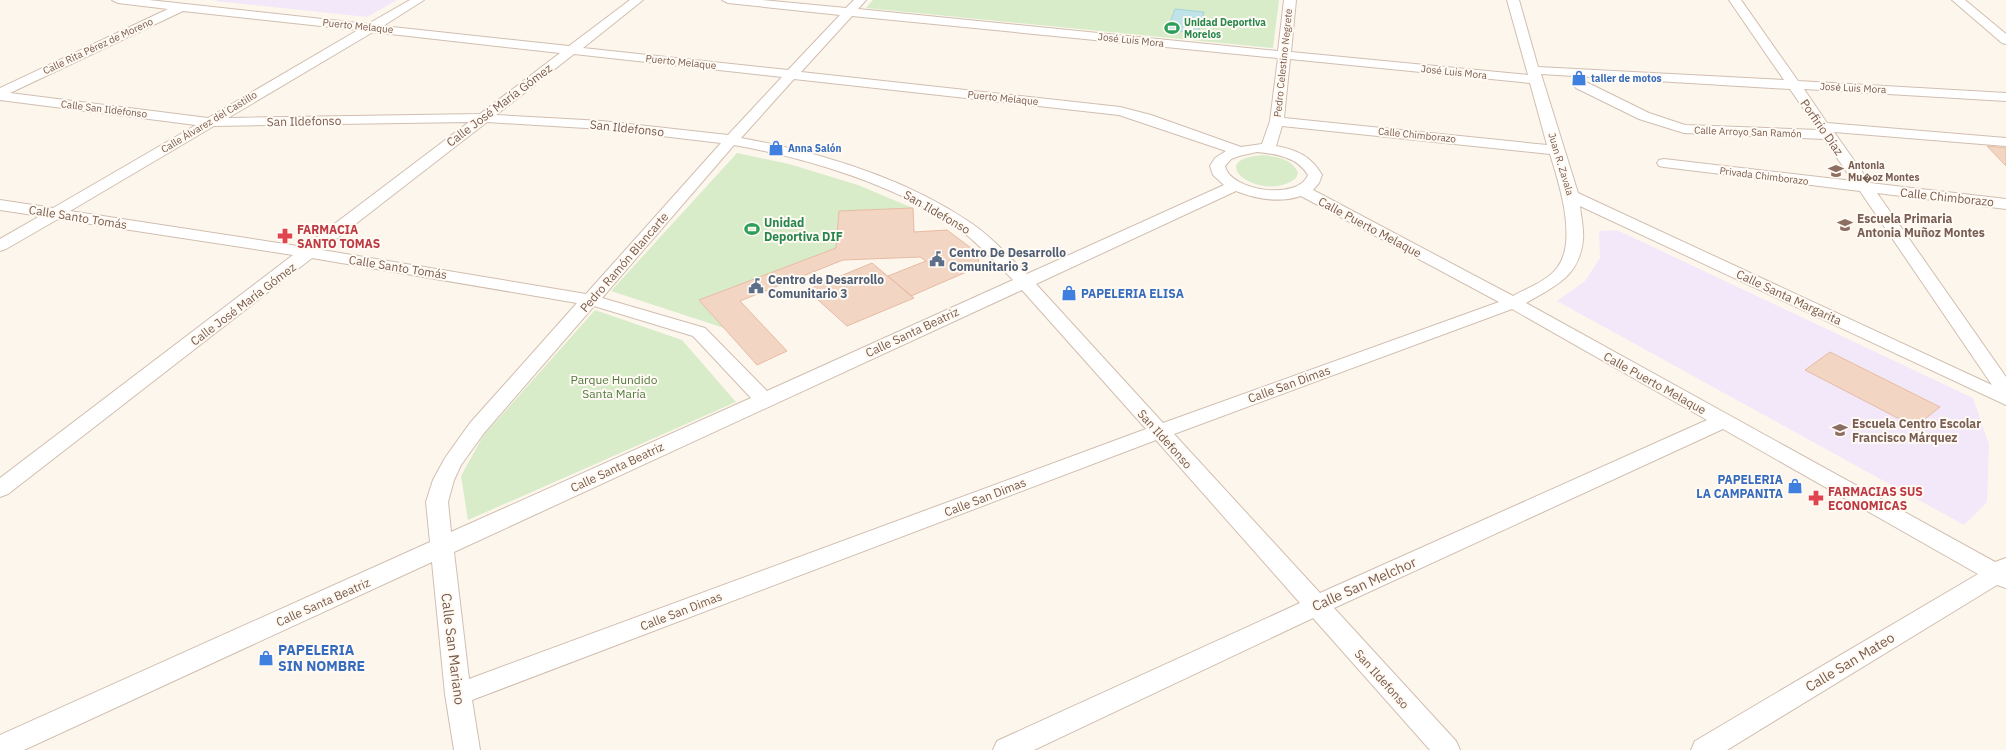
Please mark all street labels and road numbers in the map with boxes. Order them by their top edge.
street label: Pedro Celestino Negrete [1271,8,1295,118]
street label: Calle Rita Pérez de Moreno [41,15,156,77]
street label: Puerto Melaque [322,16,394,36]
street label: José Luis Mora [1097,30,1165,50]
street label: Puerto Melaque [645,52,717,72]
street label: Calle José María Gómez [443,60,555,150]
street label: José Luis Mora [1420,62,1488,82]
street label: José Luis Mora [1819,80,1887,96]
street label: Calle Álvarez del Castillo [159,88,260,156]
street label: Puerto Melaque [967,88,1039,108]
street label: Porfirio Díaz [1797,96,1847,158]
street label: Calle San Ildefonso [60,97,148,121]
street label: San Ildefonso [267,113,342,129]
street label: San Ildefonso [589,117,665,139]
street label: Calle Chimborazo [1377,124,1457,146]
street label: Calle Arroyo San Ramón [1694,124,1802,140]
street label: Juan R. Zavala [1545,131,1577,198]
street label: Privada Chimborazo [1719,164,1810,188]
street label: Calle Chimborazo [1899,185,1995,209]
street label: San Ildefonso [901,187,973,237]
street label: Calle Puerto Melaque [1316,193,1425,261]
street label: Calle Santo Tomás [28,202,128,232]
street label: Pedro Ramón Blancarte [577,209,672,315]
street label: Calle Santo Tomás [348,252,448,282]
street label: Calle José María Gómez [187,259,299,349]
street label: Calle Santa Margarita [1734,266,1845,328]
street label: Calle Santa Beatriz [863,304,962,360]
street label: Calle Puerto Melaque [1601,349,1709,418]
street label: Calle San Dimas [1246,362,1332,406]
street label: San Ildefonso [1134,406,1196,472]
street label: Calle Santa Beatriz [568,439,667,495]
street label: Calle San Dimas [942,474,1028,520]
street label: Calle San Melchor [1309,553,1419,615]
street label: Calle Santa Beatriz [274,574,373,629]
street label: Calle San Dimas [638,588,724,634]
street label: Calle San Mariano [437,592,469,706]
street label: Calle San Mateo [1802,628,1898,696]
street label: San Ildefonso [1351,646,1413,712]

